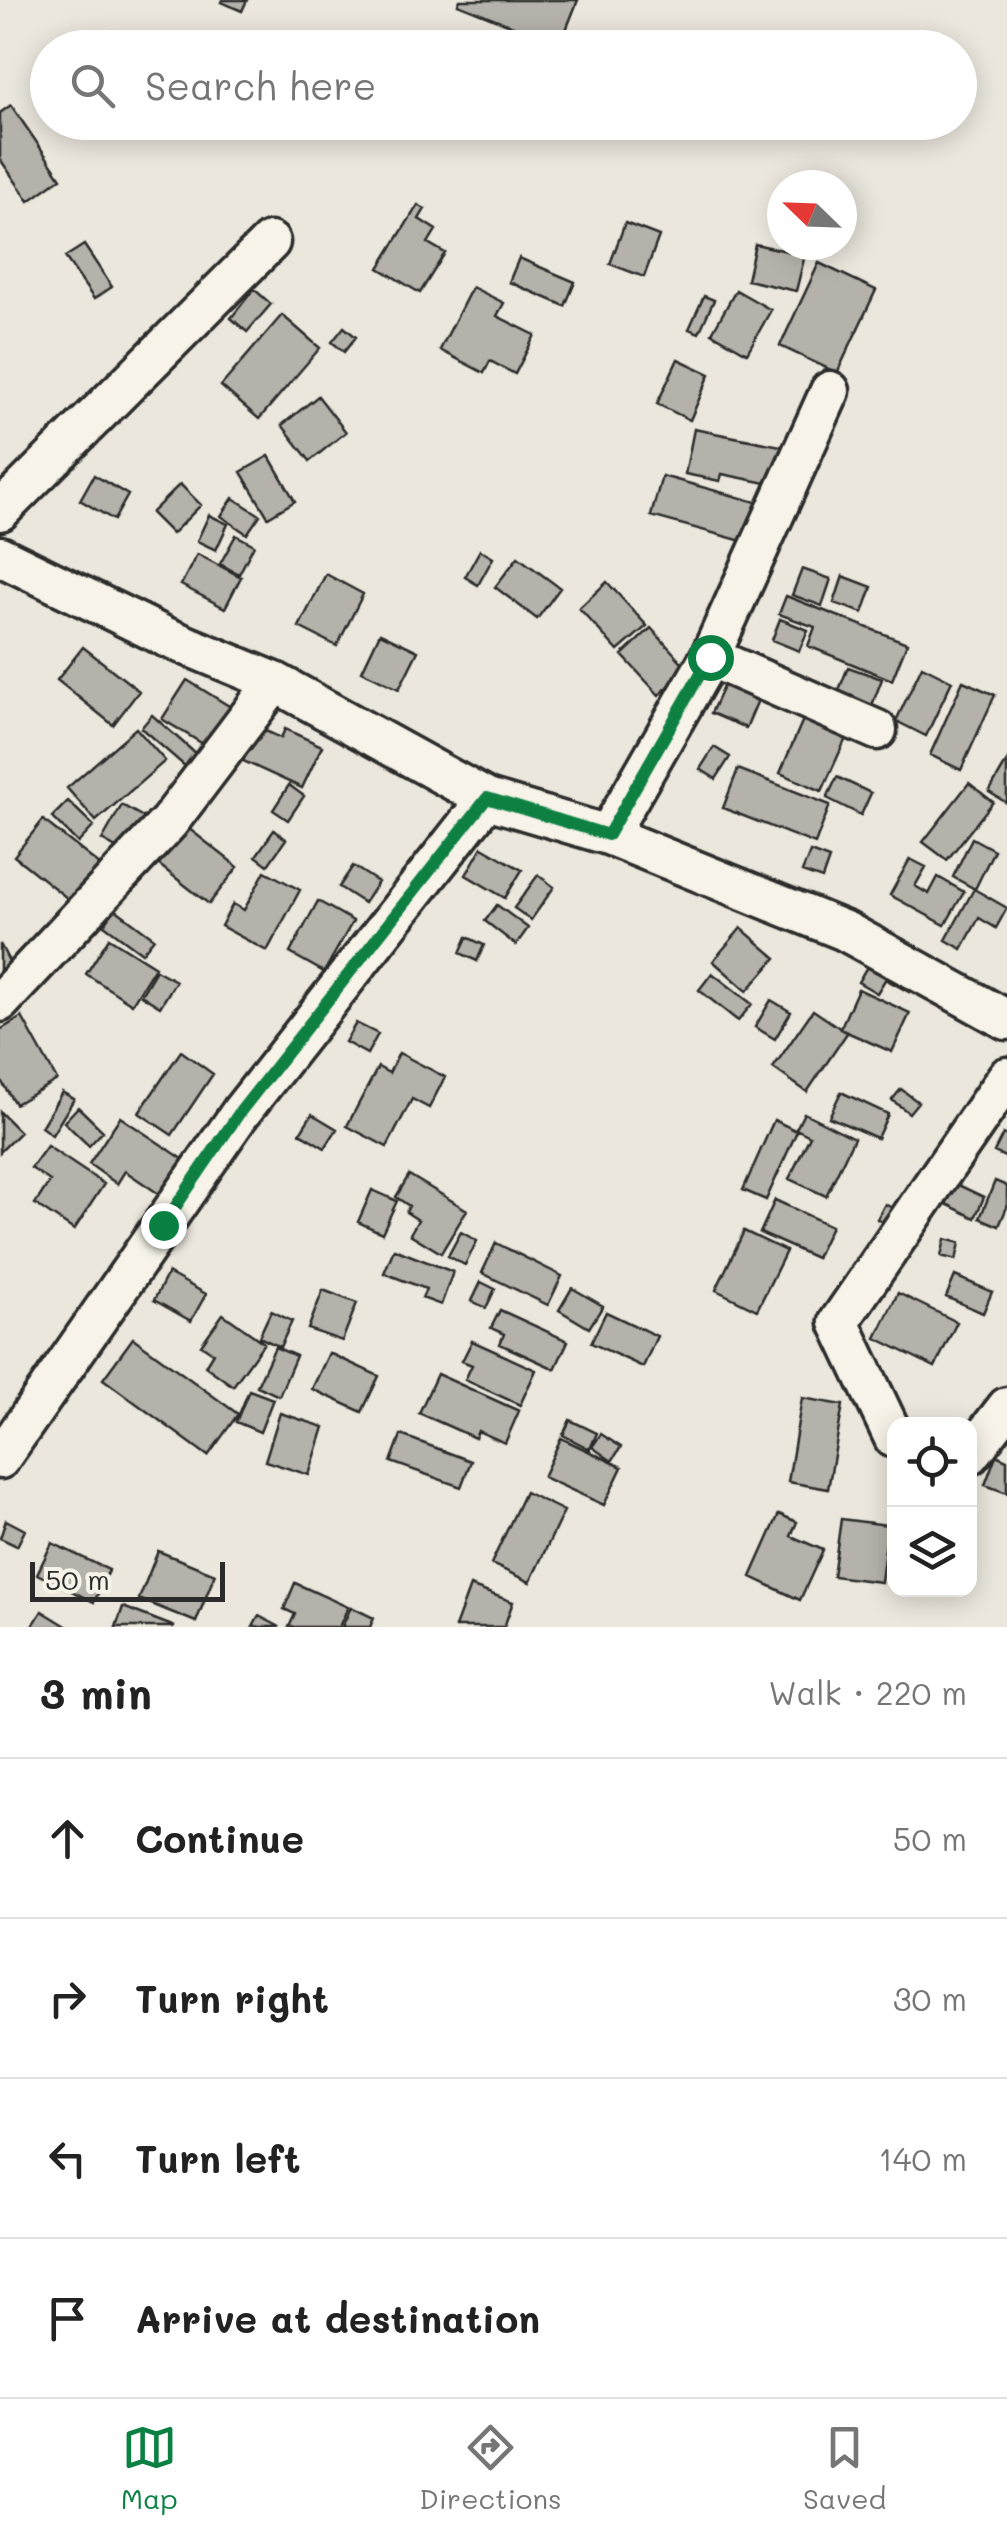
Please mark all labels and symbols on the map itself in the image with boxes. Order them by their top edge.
north arrow [767,170,857,260]
route start [688,635,734,681]
route end [141,1203,187,1249]
scale bar [30,1557,225,1602]

